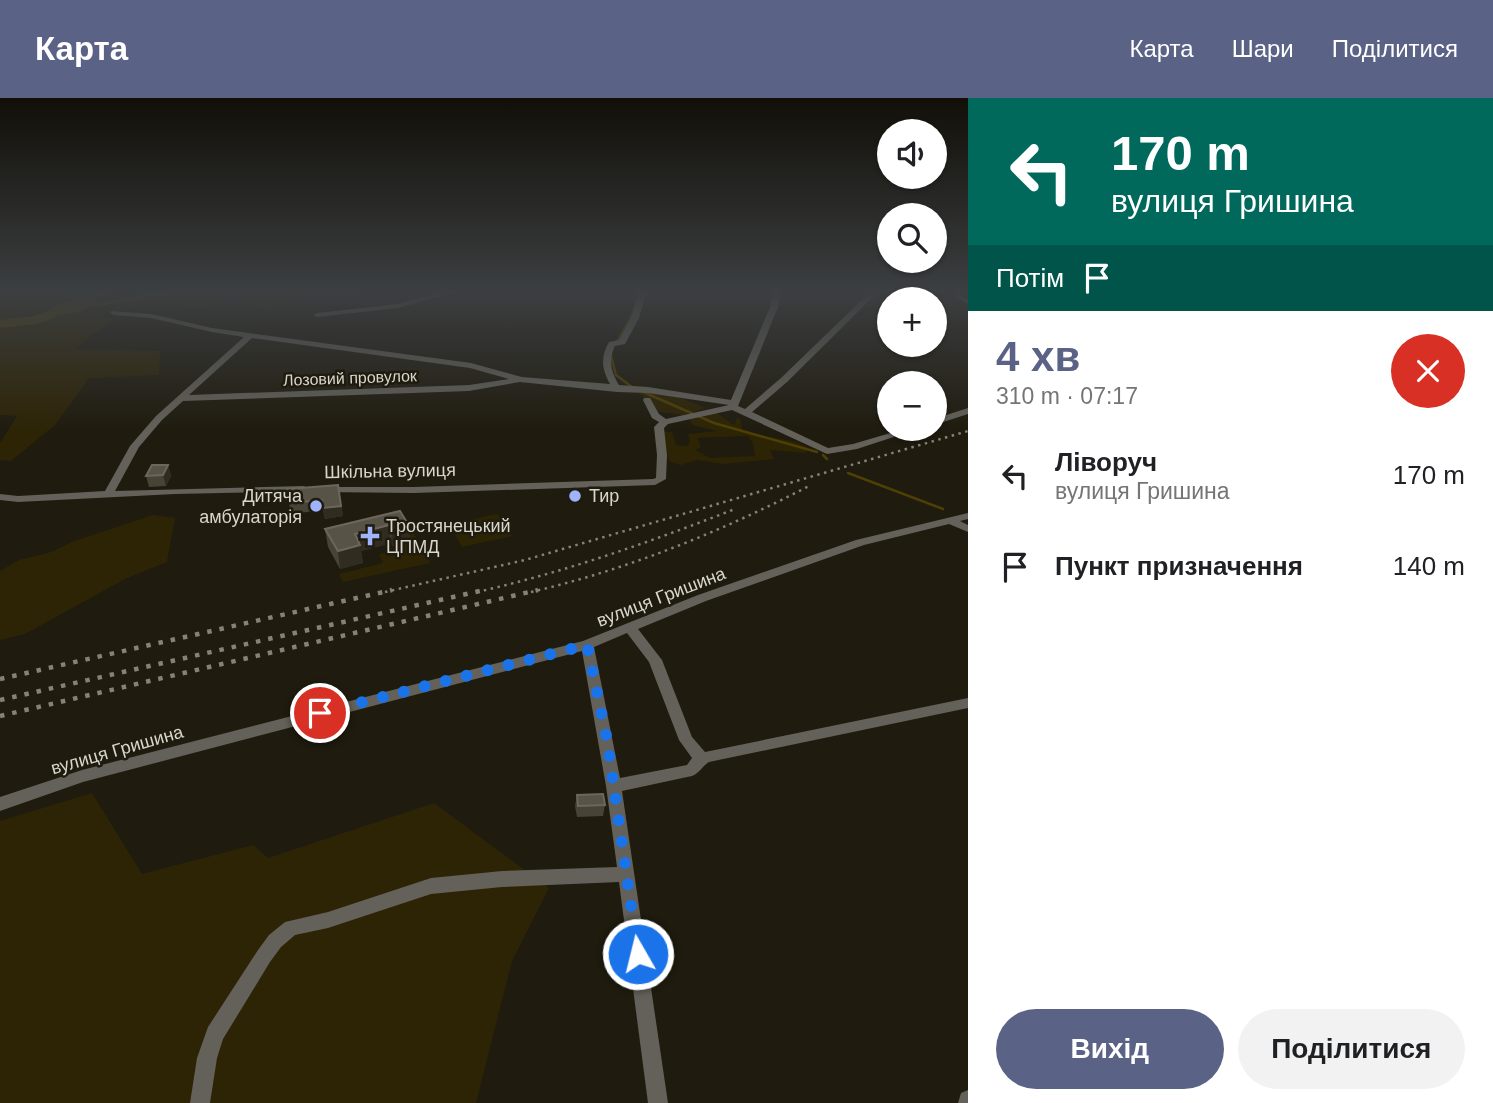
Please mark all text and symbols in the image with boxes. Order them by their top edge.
text: Карта [35,30,128,67]
text: Карта [1129,35,1194,62]
text: Шари [1232,35,1294,62]
text: Поділитися [1332,35,1458,62]
map controls [877,119,947,441]
button: sound [877,119,947,189]
icon: left [996,126,1087,217]
text: 170 m [1111,126,1250,180]
text: вулиця Гришина [1111,183,1354,219]
button: search [877,203,947,273]
icon: arrive [1078,259,1116,297]
text: Потім [996,263,1064,293]
button: + [877,287,947,357]
text: 4 хв [996,333,1080,380]
button: close [1391,334,1465,408]
street label: Лозовий провулок [283,367,418,389]
button: − [877,371,947,441]
text: 310 m · 07:17 [996,383,1138,409]
text: Ліворуч [1055,447,1157,477]
icon: left [996,457,1034,495]
street label: Шкільна вулиця [324,460,456,482]
text: 170 m [1393,460,1465,490]
text: вулиця Гришина [1055,478,1230,504]
place label: Дитяча амбулаторія [199,486,303,527]
place label: Тир [589,486,619,506]
marker: Тир [567,488,583,504]
marker: Дитяча амбулаторія [308,498,324,514]
place label: Тростянецький ЦПМД [386,516,511,557]
marker: Тростянецький ЦПМД [360,526,380,546]
icon: arrive [996,548,1034,586]
text: Пункт призначення [1055,551,1303,581]
text: 140 m [1393,551,1465,581]
street label: вулиця Гришина [594,563,729,631]
pin [290,683,350,743]
icon: arrive [301,694,339,732]
street label: вулиця Гришина [49,721,186,778]
position arrow [601,917,675,991]
button: Вихід [996,1009,1224,1089]
button: Поділитися [1238,1009,1465,1089]

